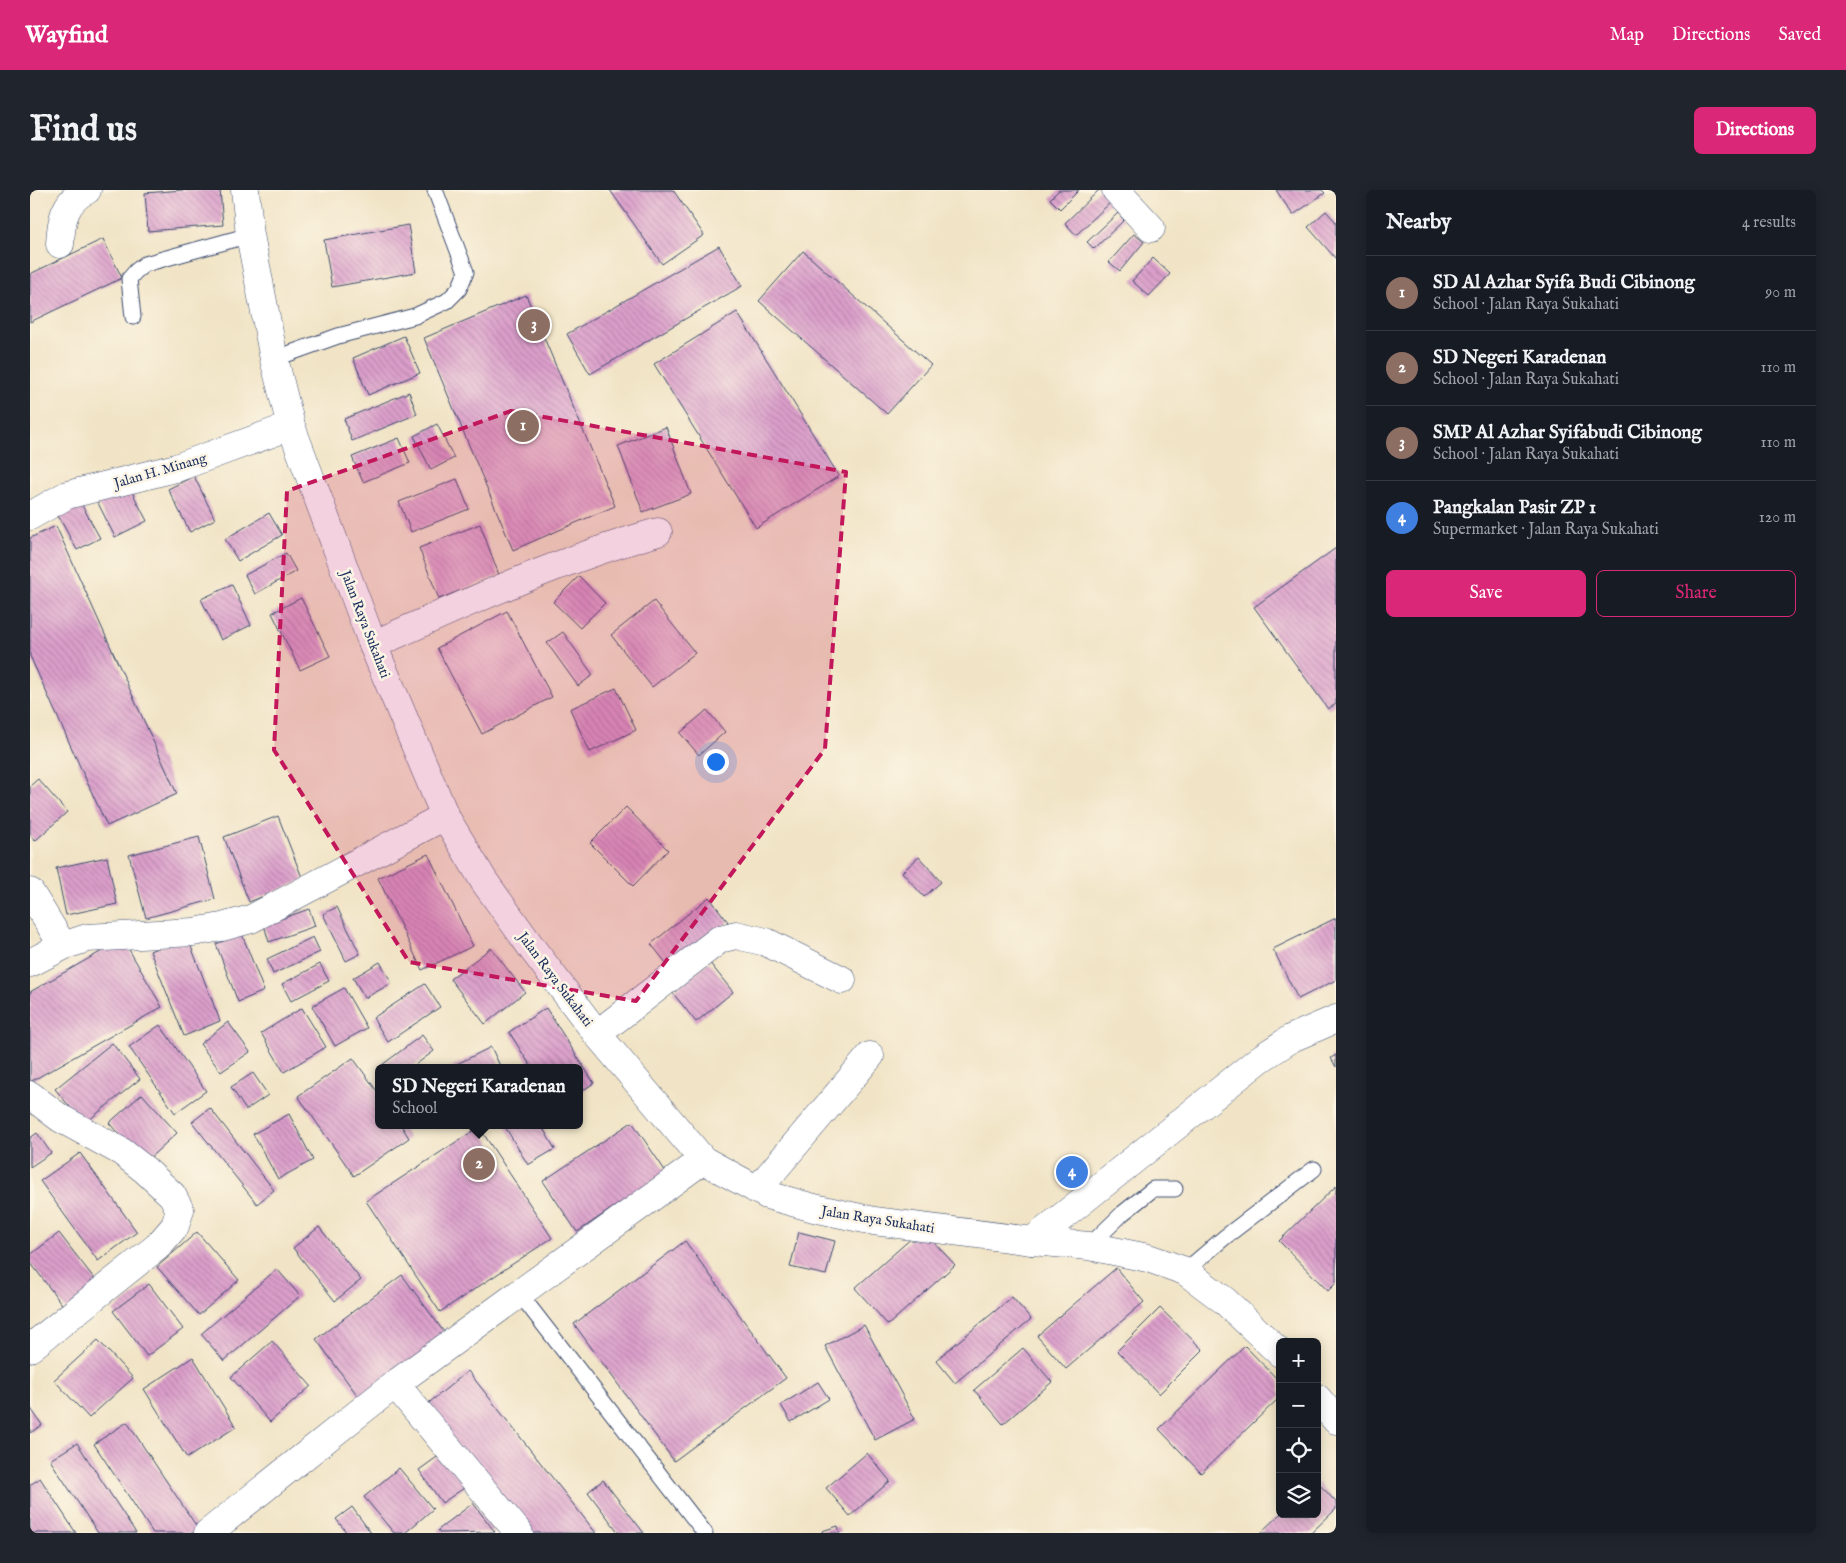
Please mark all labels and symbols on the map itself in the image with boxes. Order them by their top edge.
pin: 3 [518,306,550,344]
pin: 1 [507,407,539,445]
street label: Jalan H. Minang [110,449,209,493]
street label: Jalan Raya Sukahati [335,566,394,681]
your location [703,749,729,775]
street label: Jalan Raya Sukahati [512,927,597,1031]
pin: 2 [463,1145,495,1183]
pin: 4 [1056,1153,1088,1191]
street label: Jalan Raya Sukahati [818,1202,936,1238]

